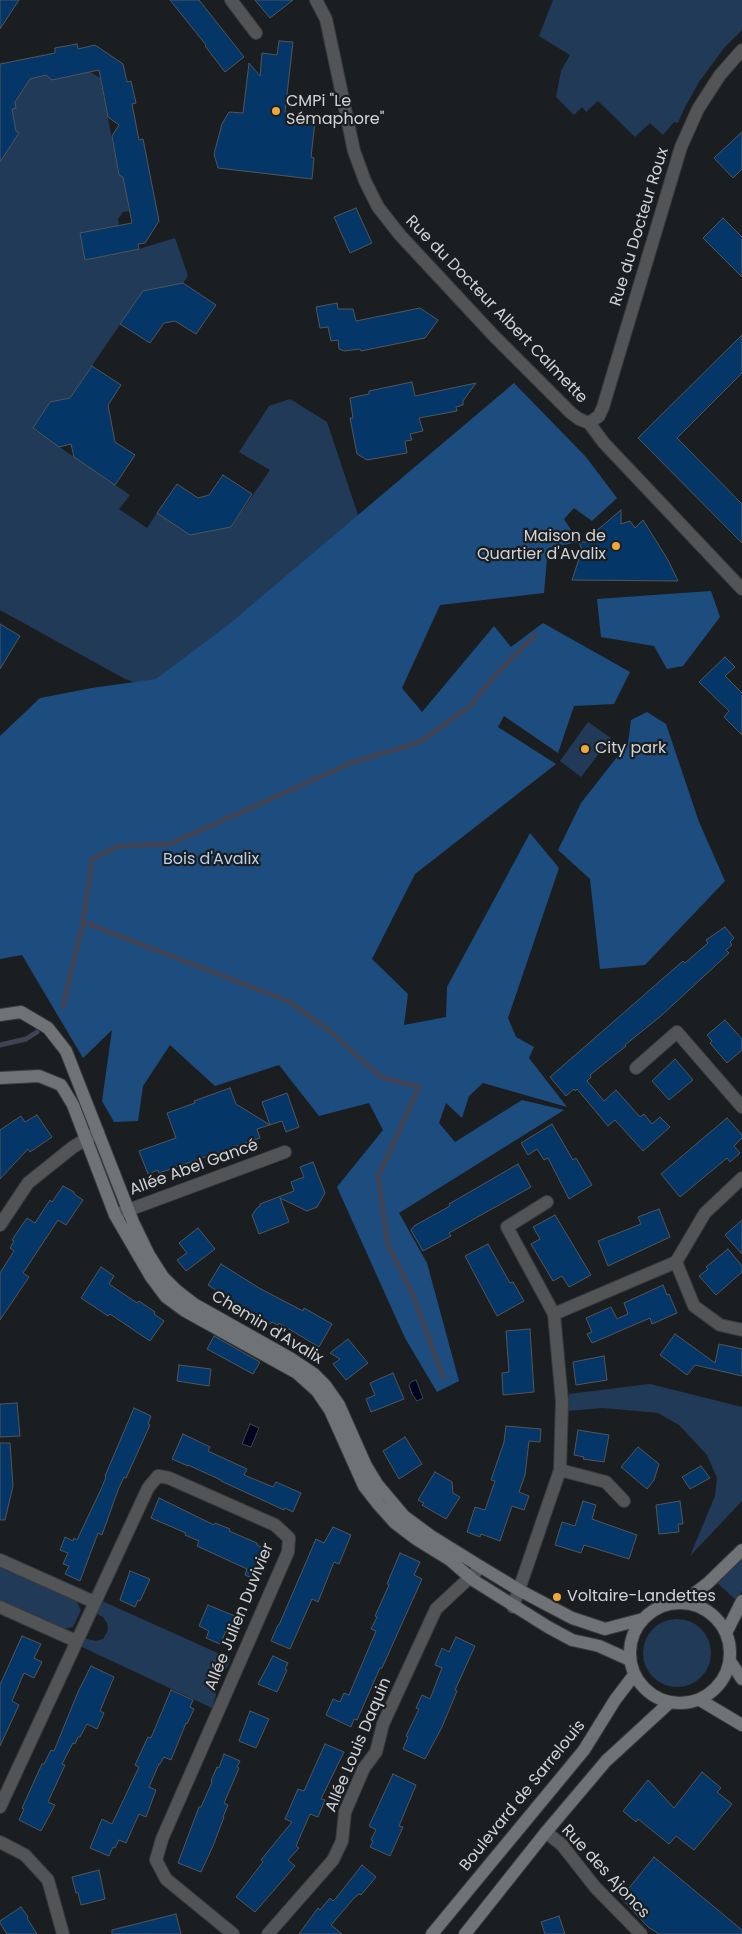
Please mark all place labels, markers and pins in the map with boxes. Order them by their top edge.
place label: CMPi "Le Sémaphore" [286,92,384,130]
marker: CMPi "Le Sémaphore" [270,105,282,117]
place label: Maison de Quartier d'Avalix [477,527,606,565]
marker: Maison de Quartier d'Avalix [610,540,622,552]
place label: City park [595,739,666,759]
marker: City park [579,743,591,755]
place label: Voltaire-Landettes [567,1587,716,1607]
marker: Voltaire-Landettes [551,1591,563,1603]

